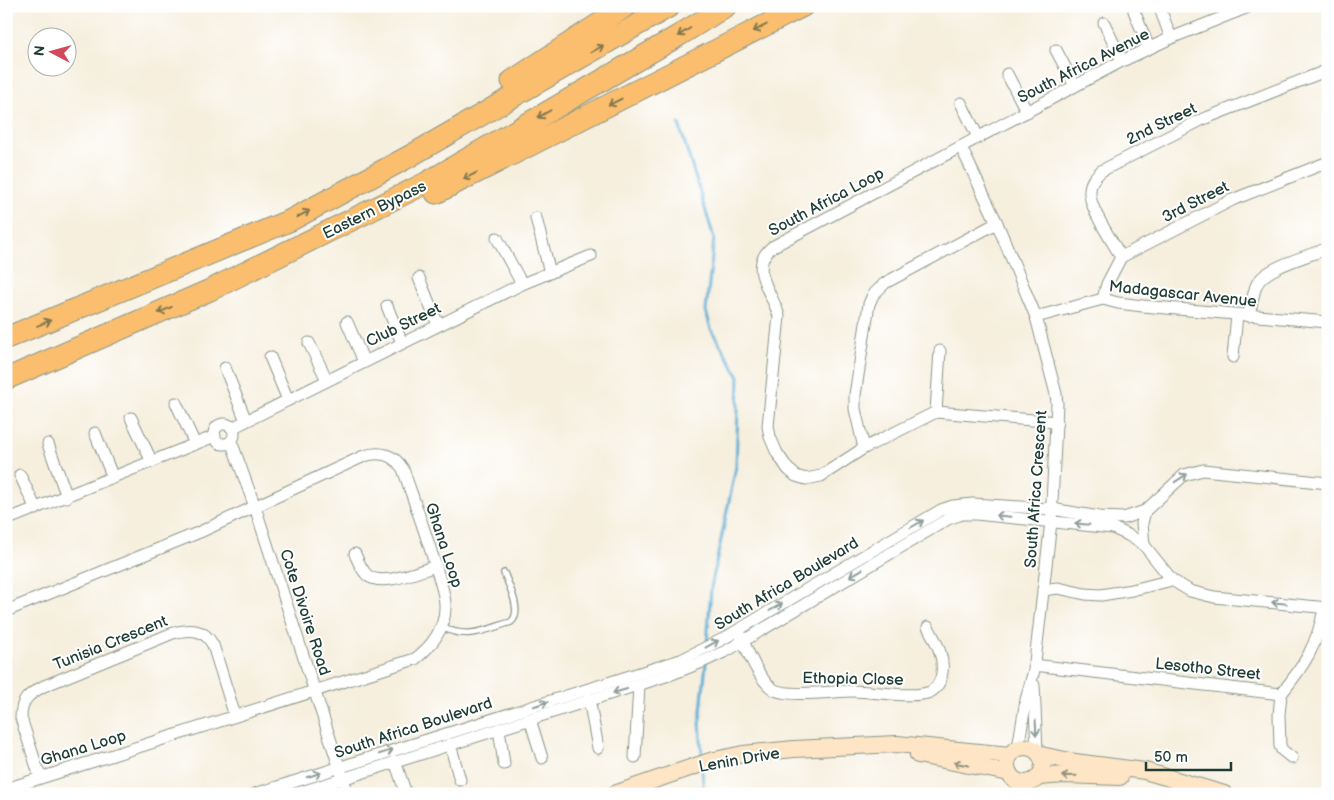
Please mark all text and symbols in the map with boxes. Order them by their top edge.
one-way arrow [753,24,768,33]
street label: South Africa Avenue [1015,25,1153,108]
one-way arrow [678,27,692,37]
north arrow [28,28,78,78]
one-way arrow [589,43,603,53]
text: N [31,45,49,57]
one-way arrow [608,98,623,107]
street label: 2nd Street [1124,99,1200,149]
one-way arrow [538,110,552,120]
street label: South Africa Loop [766,164,888,241]
one-way arrow [463,171,478,181]
street label: Eastern Bypass [320,177,430,244]
street label: 3rd Street [1159,177,1232,227]
one-way arrow [295,209,310,219]
street label: Madagascar Avenue [1108,277,1258,312]
street label: Club Street [363,299,444,352]
one-way arrow [158,305,173,315]
one-way arrow [36,318,51,327]
street label: South Africa Crescent [1022,410,1051,569]
one-way arrow [1174,473,1188,484]
street label: Ghana Loop [421,500,466,590]
one-way arrow [995,511,1011,521]
one-way arrow [909,519,923,529]
one-way arrow [1074,520,1090,529]
street label: South Africa Boulevard [711,534,862,635]
street label: Cote Divoire Road [275,547,334,678]
one-way arrow [850,569,864,579]
one-way arrow [1272,598,1288,608]
one-way arrow [769,601,783,611]
street label: Tunisia Crescent [51,612,170,675]
one-way arrow [705,639,719,649]
street label: Lesotho Street [1154,655,1262,684]
street label: Ethopia Close [802,669,904,690]
one-way arrow [612,686,628,696]
street label: South Africa Boulevard [332,694,495,763]
one-way arrow [532,698,548,708]
one-way arrow [1031,720,1041,736]
street label: Ghana Loop [38,726,129,770]
scale bar [1146,740,1232,772]
street label: Lenin Drive [697,744,782,777]
one-way arrow [377,747,393,757]
text: 50 m [1154,748,1188,767]
one-way arrow [954,759,970,768]
one-way arrow [305,770,321,779]
one-way arrow [1061,771,1077,780]

